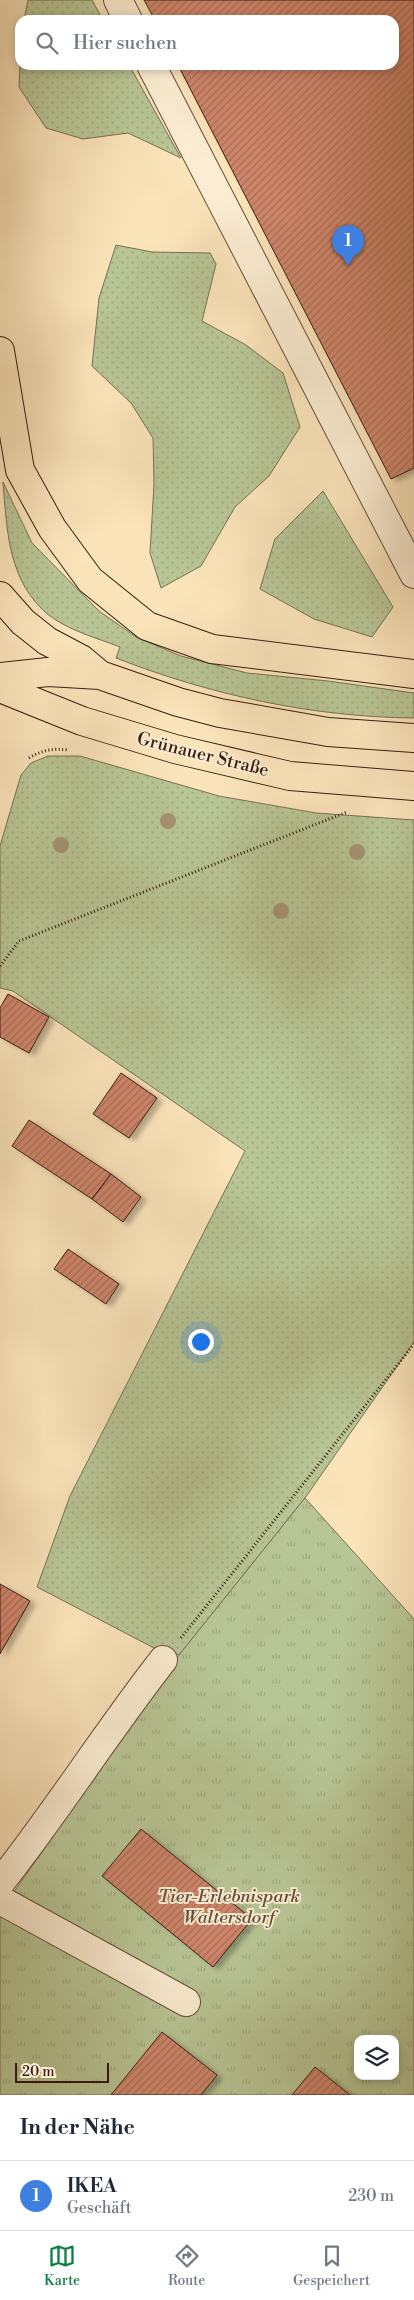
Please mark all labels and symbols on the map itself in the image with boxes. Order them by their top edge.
pin: 1 [332,225,364,266]
street label: Grünauer Straße [135,727,271,782]
your location [188,1329,214,1355]
park label: Tier-Erlebnispark Waltersdorf [158,1885,300,1929]
scale bar [15,2060,109,2083]

